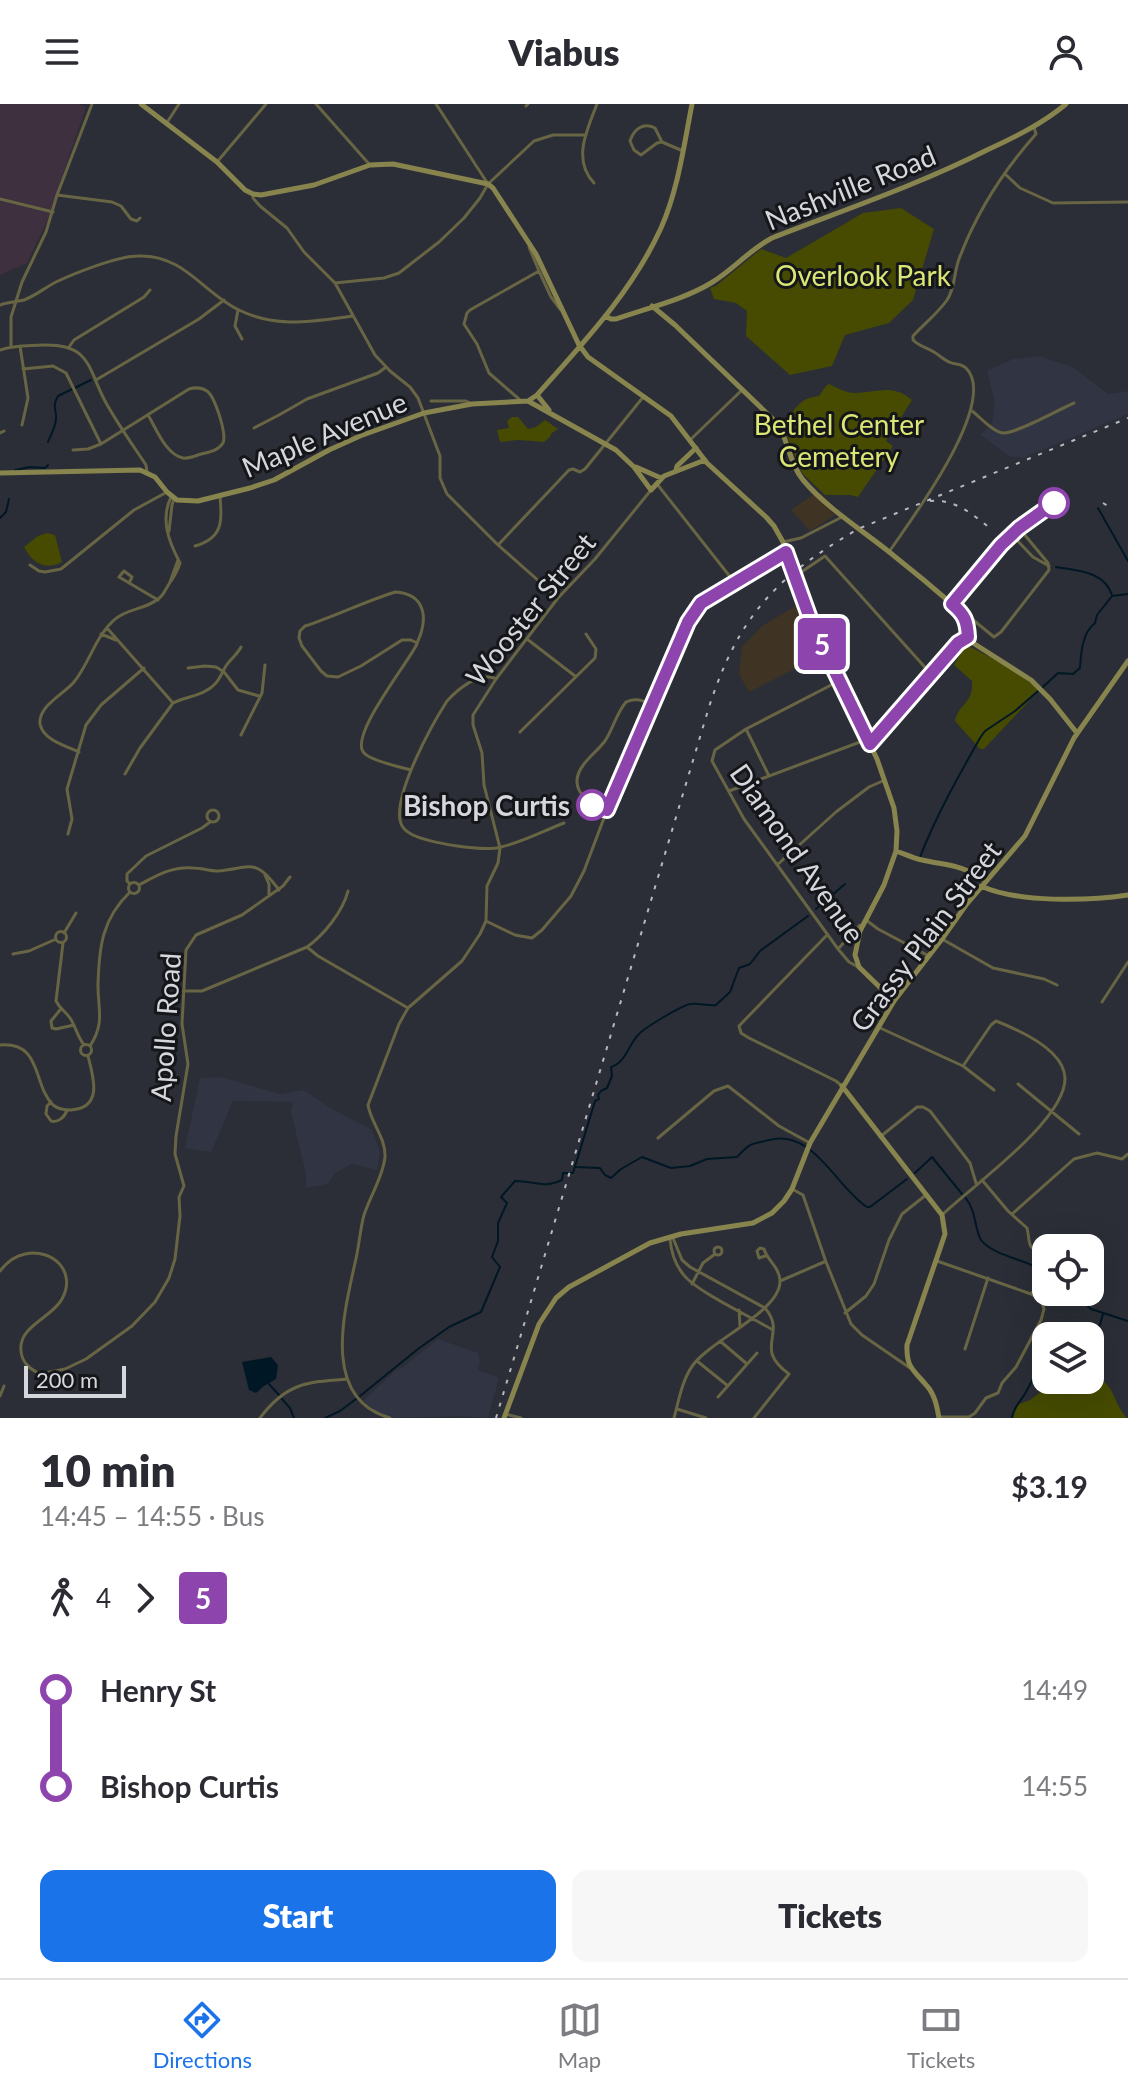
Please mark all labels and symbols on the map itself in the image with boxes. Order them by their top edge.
street label: Nashville Road [760,137,940,237]
park label: Overlook Park [775,258,952,292]
street label: Maple Avenue [237,384,411,484]
park label: Bethel Center Cemetery [754,407,924,473]
unlabelled marker [1039,488,1069,518]
street label: Wooster Street [458,526,602,692]
line badge: 5 [796,618,848,670]
street label: Diamond Avenue [724,757,872,949]
place label: Bishop Curtis [403,788,570,822]
marker: Bishop Curtis [577,790,607,820]
street label: Grassy Plain Street [842,834,1008,1038]
street label: Apollo Road [143,952,187,1102]
scale bar [24,1362,126,1398]

